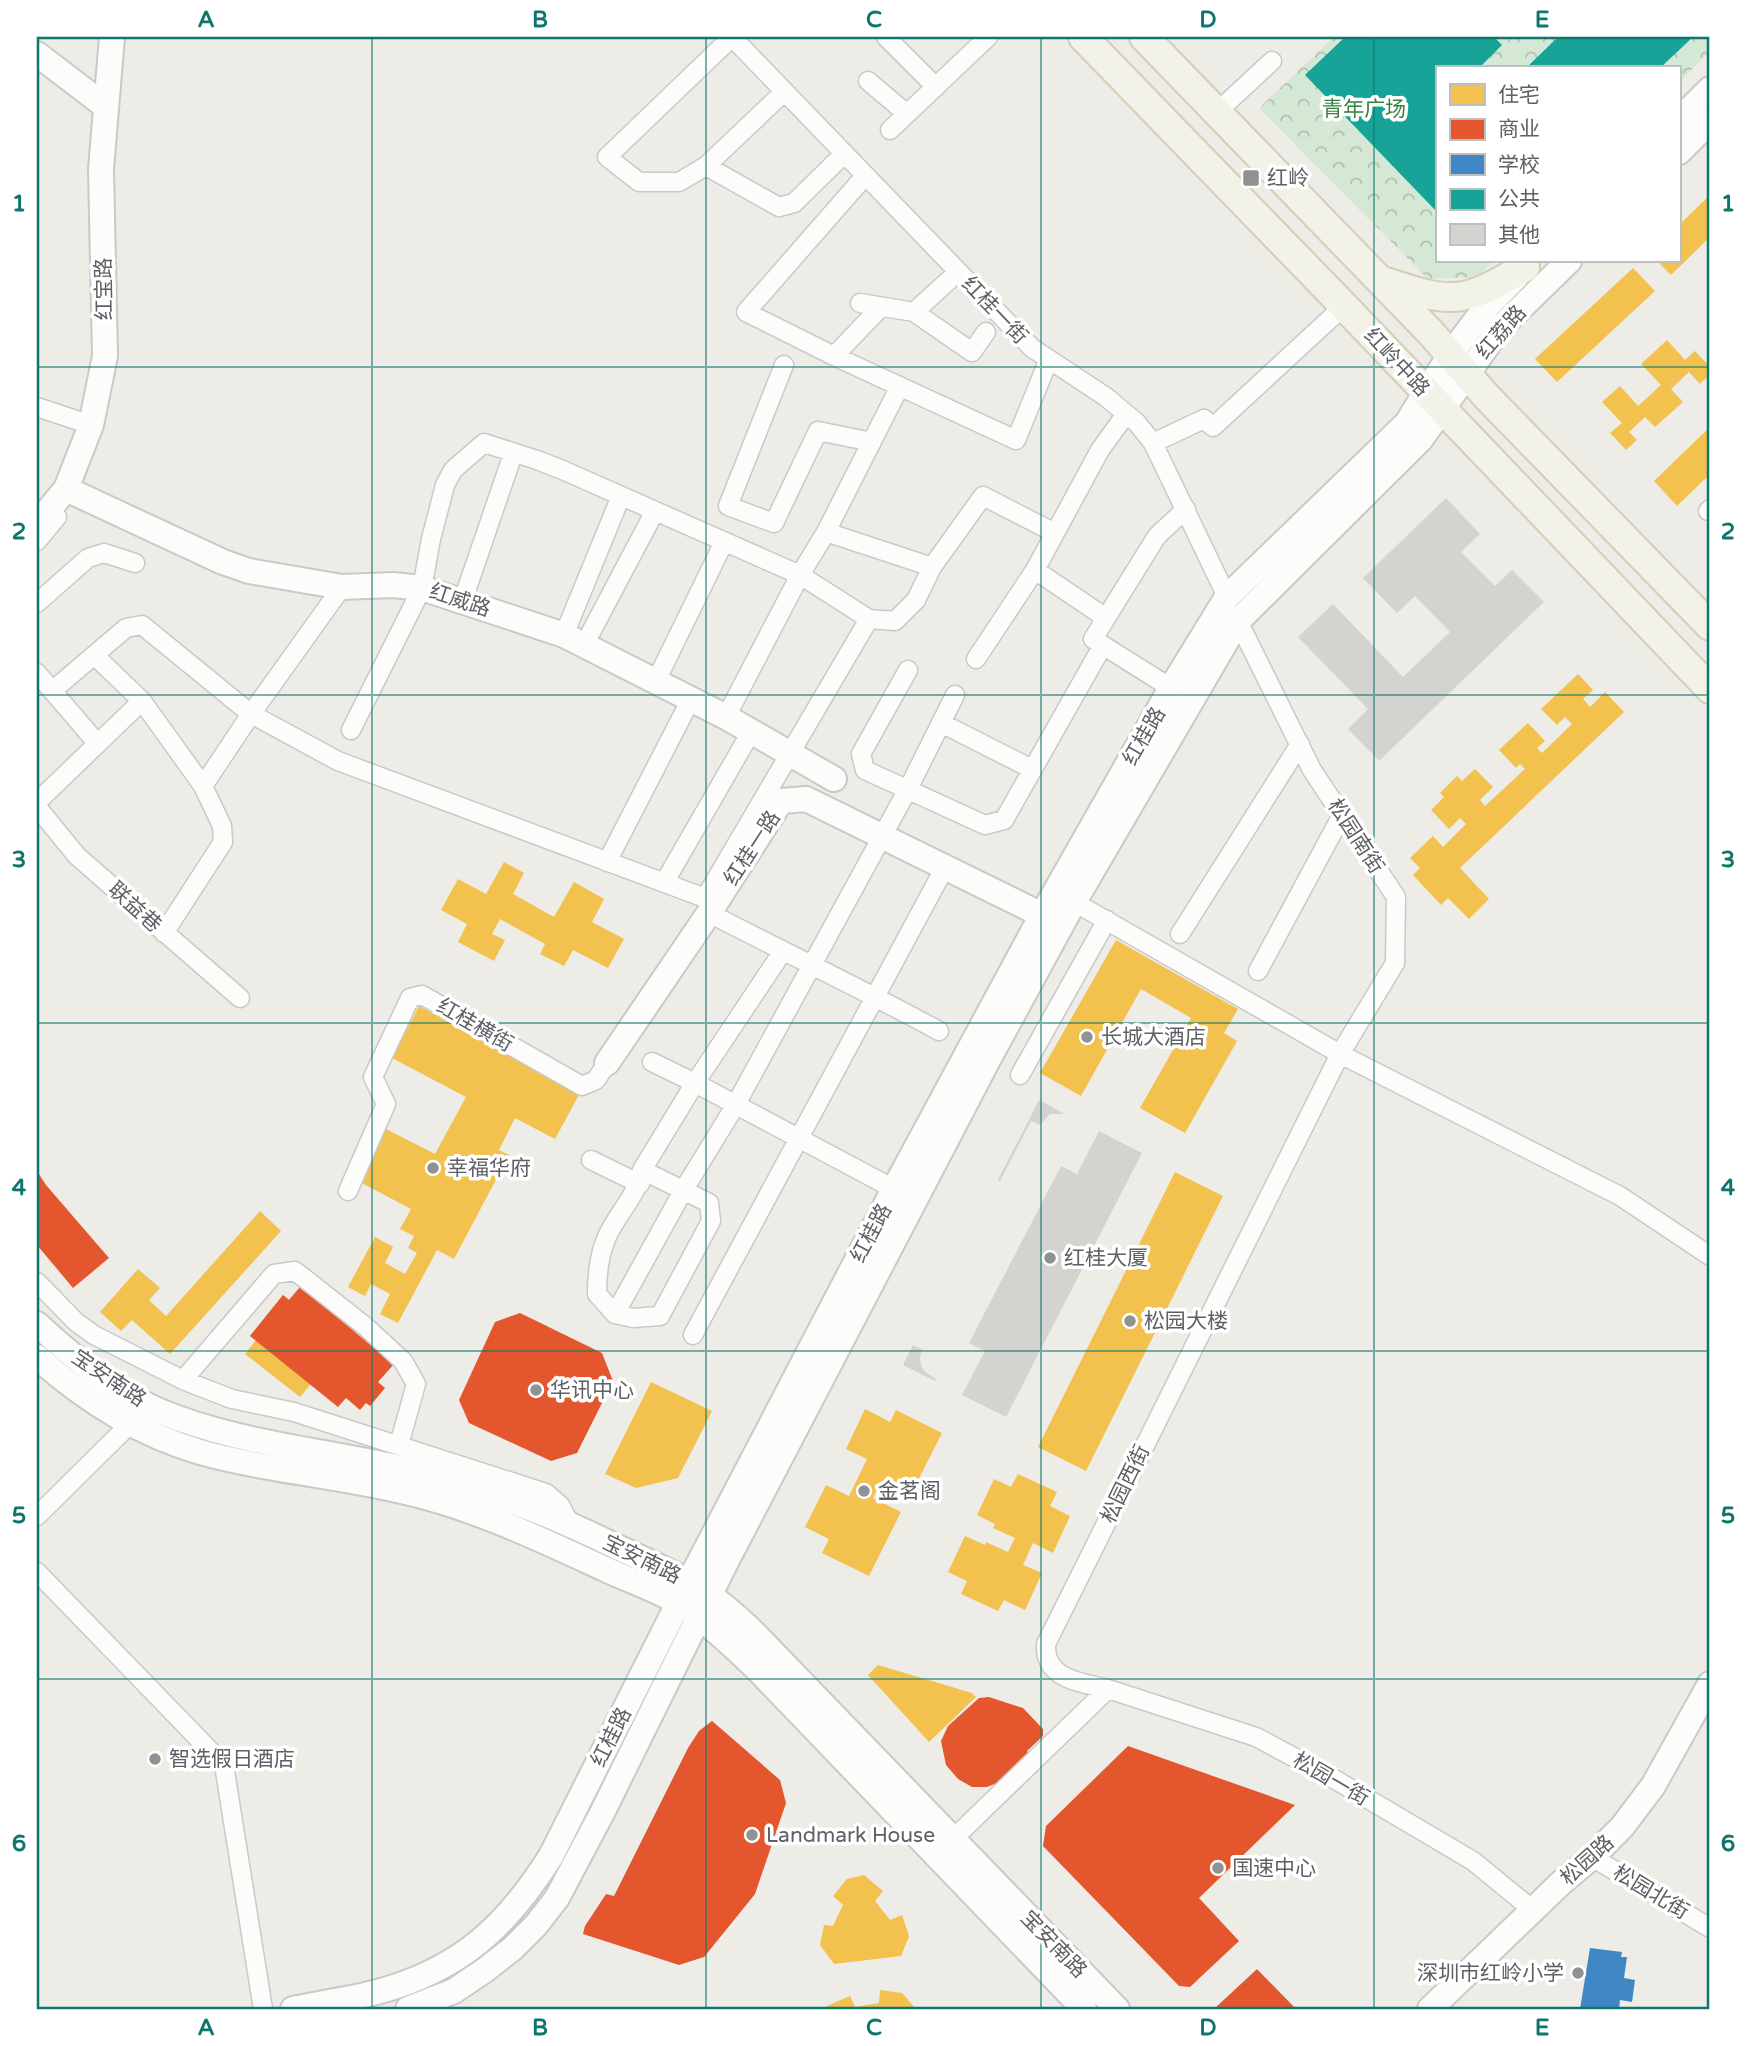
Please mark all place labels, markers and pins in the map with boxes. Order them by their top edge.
place label: 红岭 [1267,166,1309,191]
marker: 红岭 [1241,168,1261,188]
place label: 长城大酒店 [1101,1025,1206,1050]
marker: 长城大酒店 [1079,1029,1095,1045]
place label: 幸福华府 [447,1156,531,1181]
marker: 幸福华府 [425,1160,441,1176]
place label: 红桂大厦 [1064,1246,1148,1271]
marker: 红桂大厦 [1042,1250,1058,1266]
place label: 松园大楼 [1144,1309,1228,1334]
marker: 松园大楼 [1122,1313,1138,1329]
place label: 华讯中心 [550,1378,634,1403]
marker: 华讯中心 [528,1382,544,1398]
place label: 金茗阁 [878,1479,941,1504]
marker: 金茗阁 [856,1483,872,1499]
place label: 智选假日酒店 [169,1747,295,1772]
marker: 智选假日酒店 [147,1751,163,1767]
place label: Landmark House [766,1823,935,1848]
marker: Landmark House [744,1827,760,1843]
place label: 国速中心 [1232,1856,1316,1881]
marker: 国速中心 [1210,1860,1226,1876]
place label: 深圳市红岭小学 [1417,1961,1564,1986]
marker: 深圳市红岭小学 [1570,1965,1586,1981]

